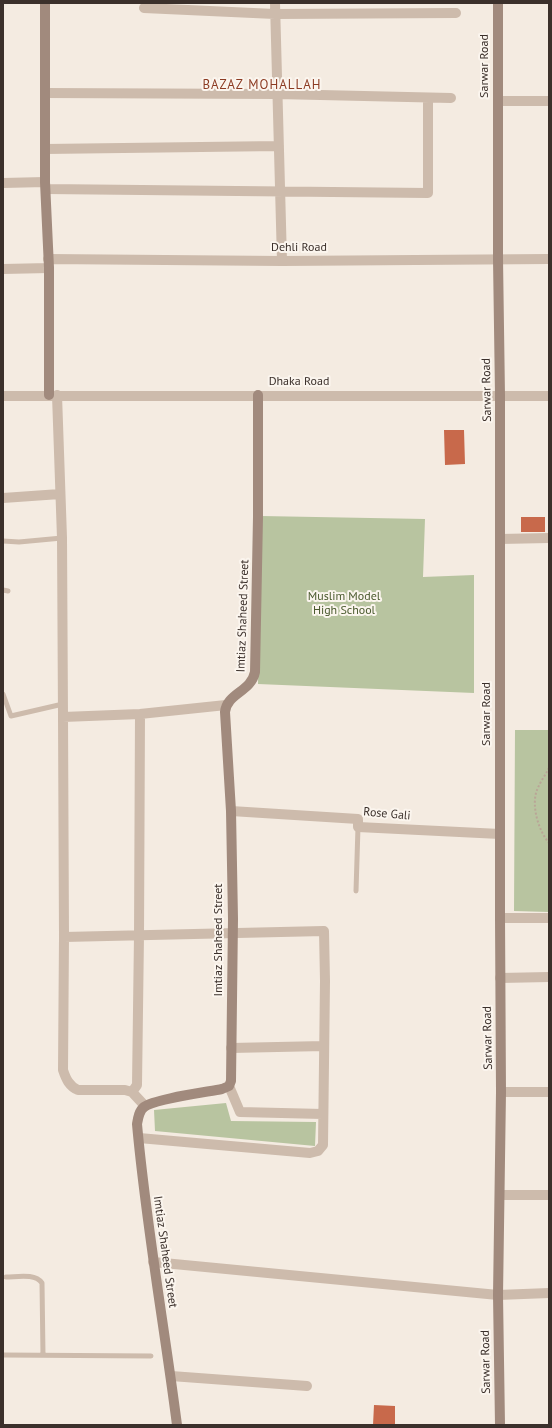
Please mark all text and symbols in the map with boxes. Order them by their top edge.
street label: Sarwar Road [478,34,492,98]
district label: BAZAZ MOHALLAH [202,77,322,93]
street label: Dehli Road [271,241,327,255]
street label: Sarwar Road [479,358,495,422]
street label: Dhaka Road [269,375,329,389]
street label: Imtiaz Shaheed Street [234,559,252,673]
park label: Muslim Model High School [308,590,380,618]
street label: Sarwar Road [480,682,494,746]
street label: Rose Gali [363,805,411,823]
street label: Imtiaz Shaheed Street [212,884,226,996]
street label: Sarwar Road [480,1006,496,1070]
street label: Imtiaz Shaheed Street [150,1195,180,1309]
street label: Sarwar Road [478,1330,494,1394]

